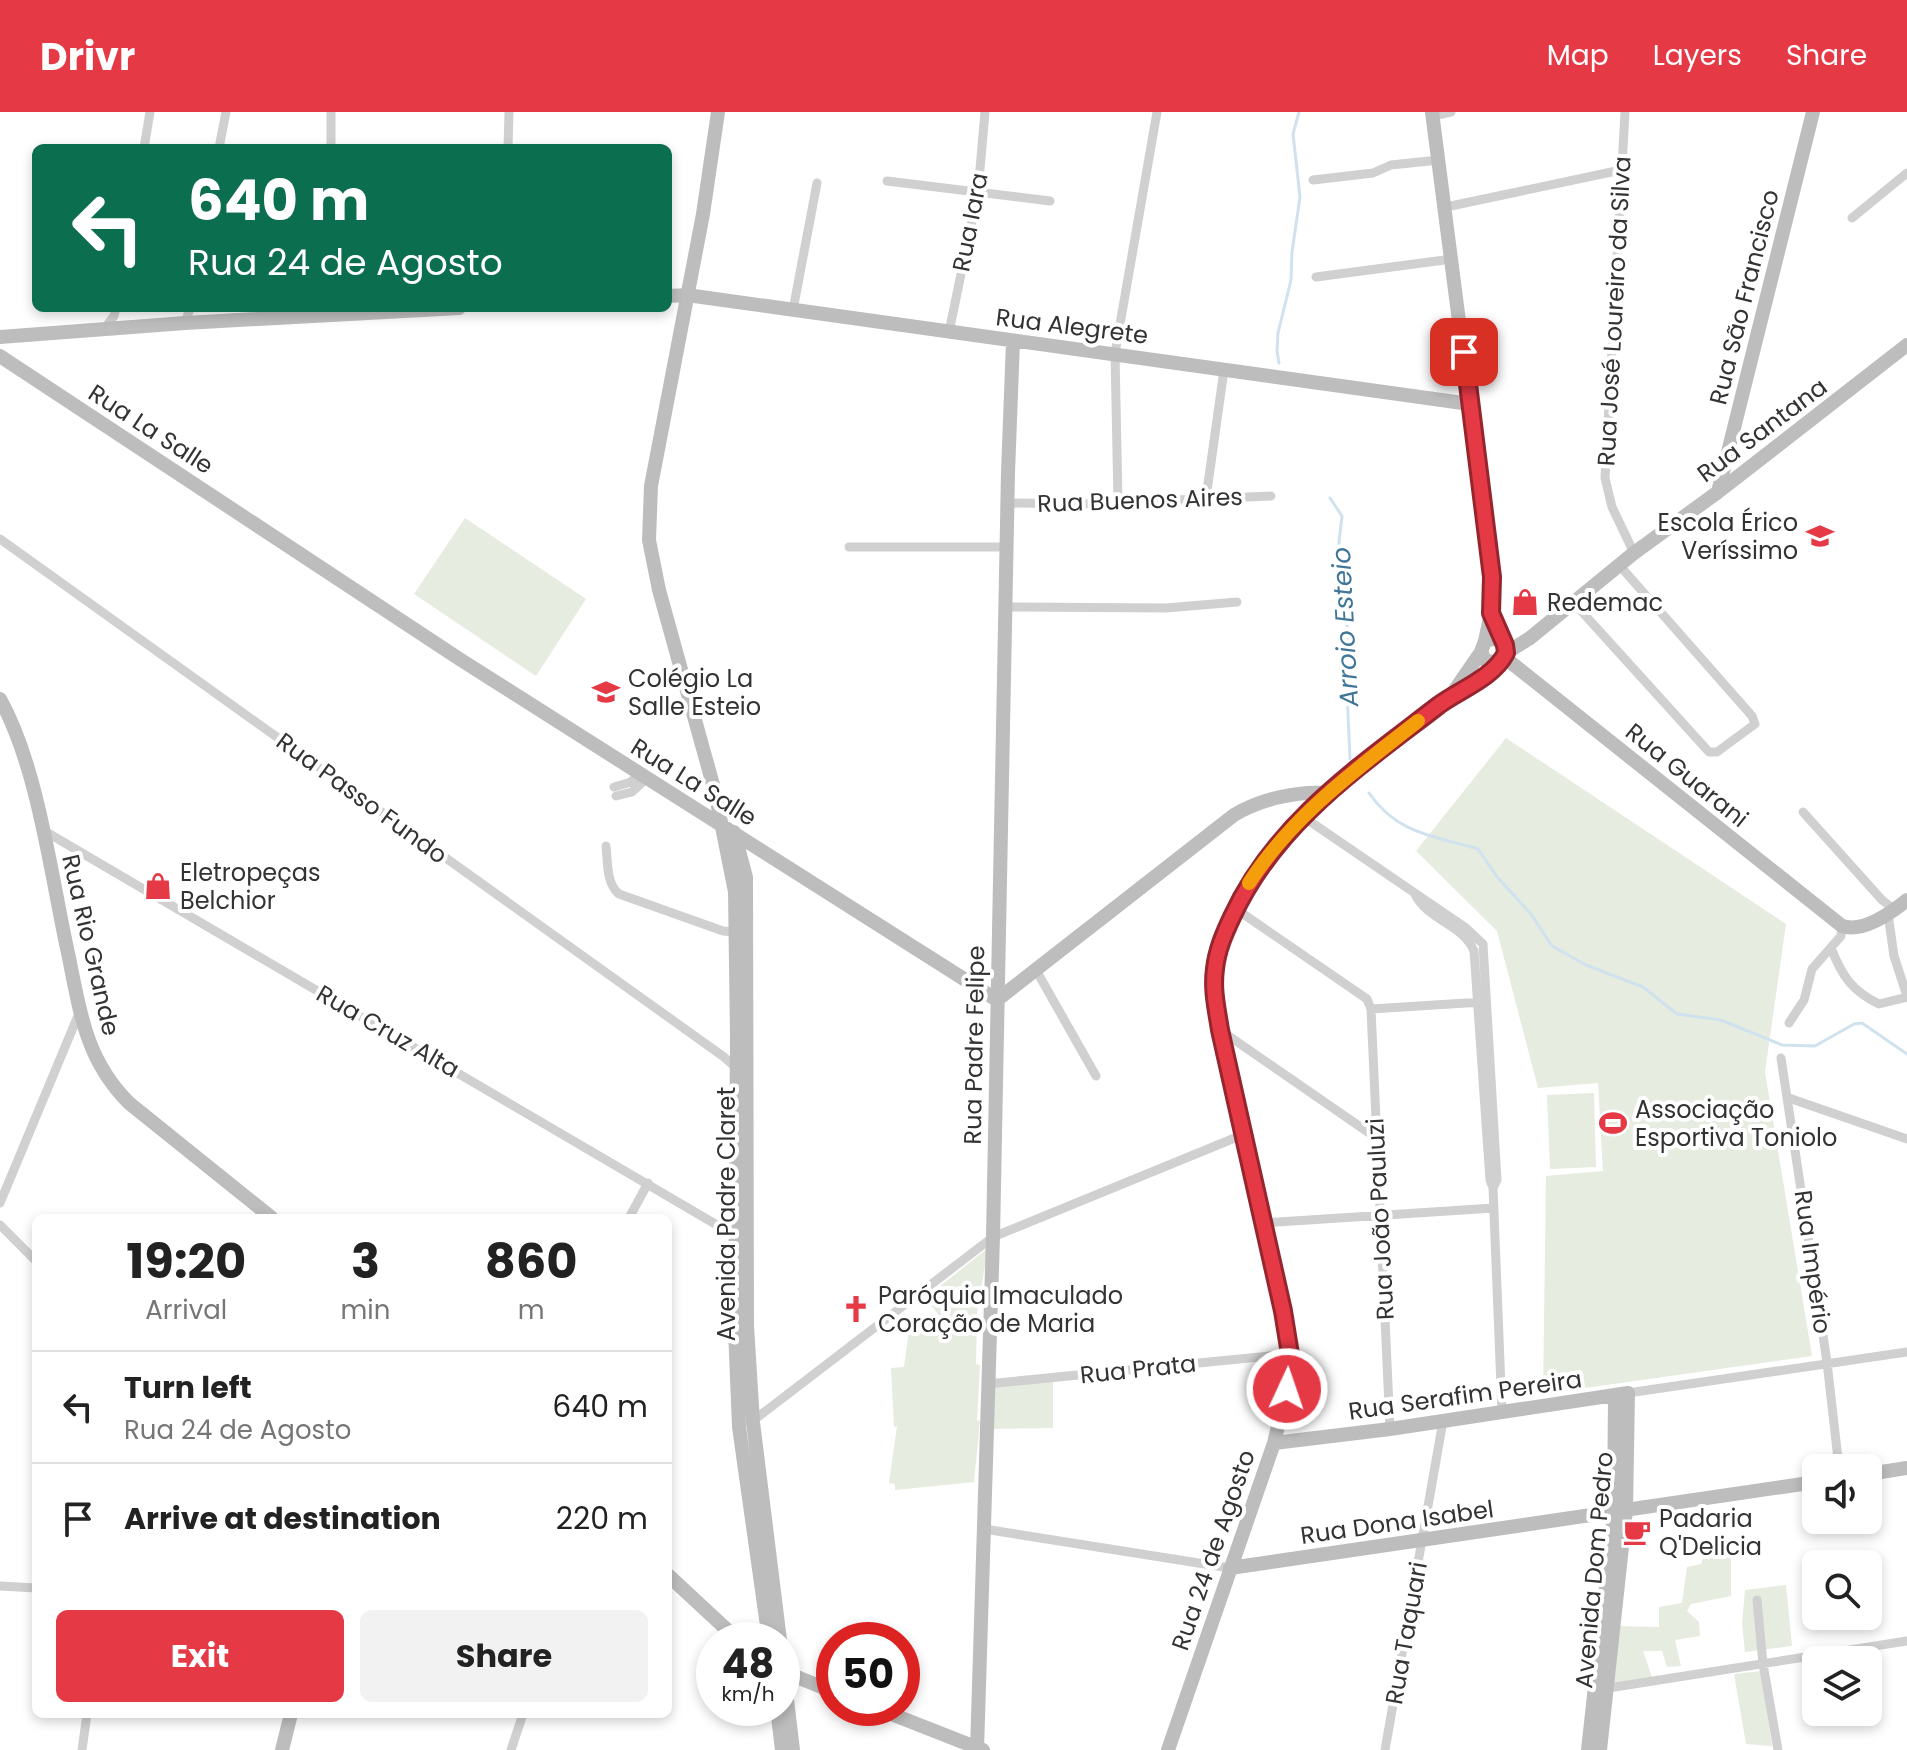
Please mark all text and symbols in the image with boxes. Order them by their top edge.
text: Drivr [40,30,135,83]
text: Map [1547,36,1609,75]
text: Layers [1653,36,1742,75]
text: Share [1786,36,1867,75]
street label: Rua José Loureiro da Silva [1589,155,1639,467]
text: 640 m [188,161,369,240]
street label: Rua Iara [944,170,996,274]
icon: left [56,176,160,280]
street label: Rua São Francisco [1701,186,1787,408]
text: Rua 24 de Agosto [188,237,503,288]
street label: Rua Alegrete [994,300,1150,352]
pin [1430,318,1498,386]
icon: arrive [1442,330,1486,374]
street label: Rua Santana [1690,370,1834,490]
street label: Rua La Salle [82,376,220,482]
street label: Rua Buenos Aires [1037,480,1243,520]
place label: Escola Érico Veríssimo [1658,506,1798,567]
school or university icon: Escola Érico Veríssimo [1805,521,1835,551]
water label: Arroio Esteio [1323,546,1367,709]
place label: Redemac [1547,586,1663,619]
shop icon: Redemac [1510,587,1540,617]
place label: Colégio La Salle Esteio [628,662,761,723]
school or university icon: Colégio La Salle Esteio [591,677,621,707]
street label: Rua Guarani [1619,715,1755,835]
street label: Rua Passo Fundo [270,725,454,871]
street label: Rua La Salle [625,730,763,834]
street label: Rua Rio Grande [54,851,128,1039]
place label: Eletropeças Belchior [180,856,321,917]
shop icon: Eletropeças Belchior [143,871,173,901]
street label: Rua Padre Felipe [956,945,992,1145]
street label: Rua Cruz Alta [311,977,465,1085]
street label: Avenida Padre Claret [710,1087,743,1341]
place label: Associação Esportiva Toniolo [1635,1093,1837,1154]
sports icon: Associação Esportiva Toniolo [1598,1108,1628,1138]
street label: Rua João Pauluzi [1358,1117,1402,1321]
street label: Rua Império [1787,1188,1839,1336]
text: 19:20 [126,1228,246,1295]
text: 3 [351,1228,380,1295]
text: 860 [485,1228,578,1295]
place label: Paróquia Imaculado Coração de Maria [878,1279,1123,1340]
text: Arrival [145,1292,227,1328]
text: min [341,1292,390,1328]
text: m [518,1292,545,1328]
church icon: Paróquia Imaculado Coração de Maria [841,1294,871,1324]
street label: Rua Prata [1078,1346,1198,1392]
position arrow [1245,1347,1329,1431]
street label: Rua Serafim Pereira [1346,1362,1584,1428]
text: Turn left [124,1366,252,1409]
icon: left [56,1385,100,1429]
text: 640 m [552,1385,648,1428]
text: Rua 24 de Agosto [124,1412,351,1448]
street label: Rua 24 de Agosto [1163,1445,1263,1655]
street label: Avenida Dom Pedro [1567,1450,1621,1690]
map controls [1802,1454,1882,1726]
button: sound [1802,1454,1882,1534]
street label: Rua Dona Isabel [1298,1492,1496,1552]
icon: arrive [56,1497,100,1541]
text: Arrive at destination [124,1497,441,1540]
text: 220 m [556,1497,648,1540]
place label: Padaria Q'Delicia [1659,1502,1762,1563]
cafe icon: Padaria Q'Delicia [1622,1517,1652,1547]
button: search [1802,1550,1882,1630]
street label: Rua Taquari [1377,1559,1435,1707]
button: Exit [56,1610,344,1702]
button: Share [360,1610,648,1702]
speed limit sign: 50 [816,1622,920,1726]
text: 48 [721,1636,774,1692]
button: layers [1802,1646,1882,1726]
text: km/h [721,1680,775,1708]

